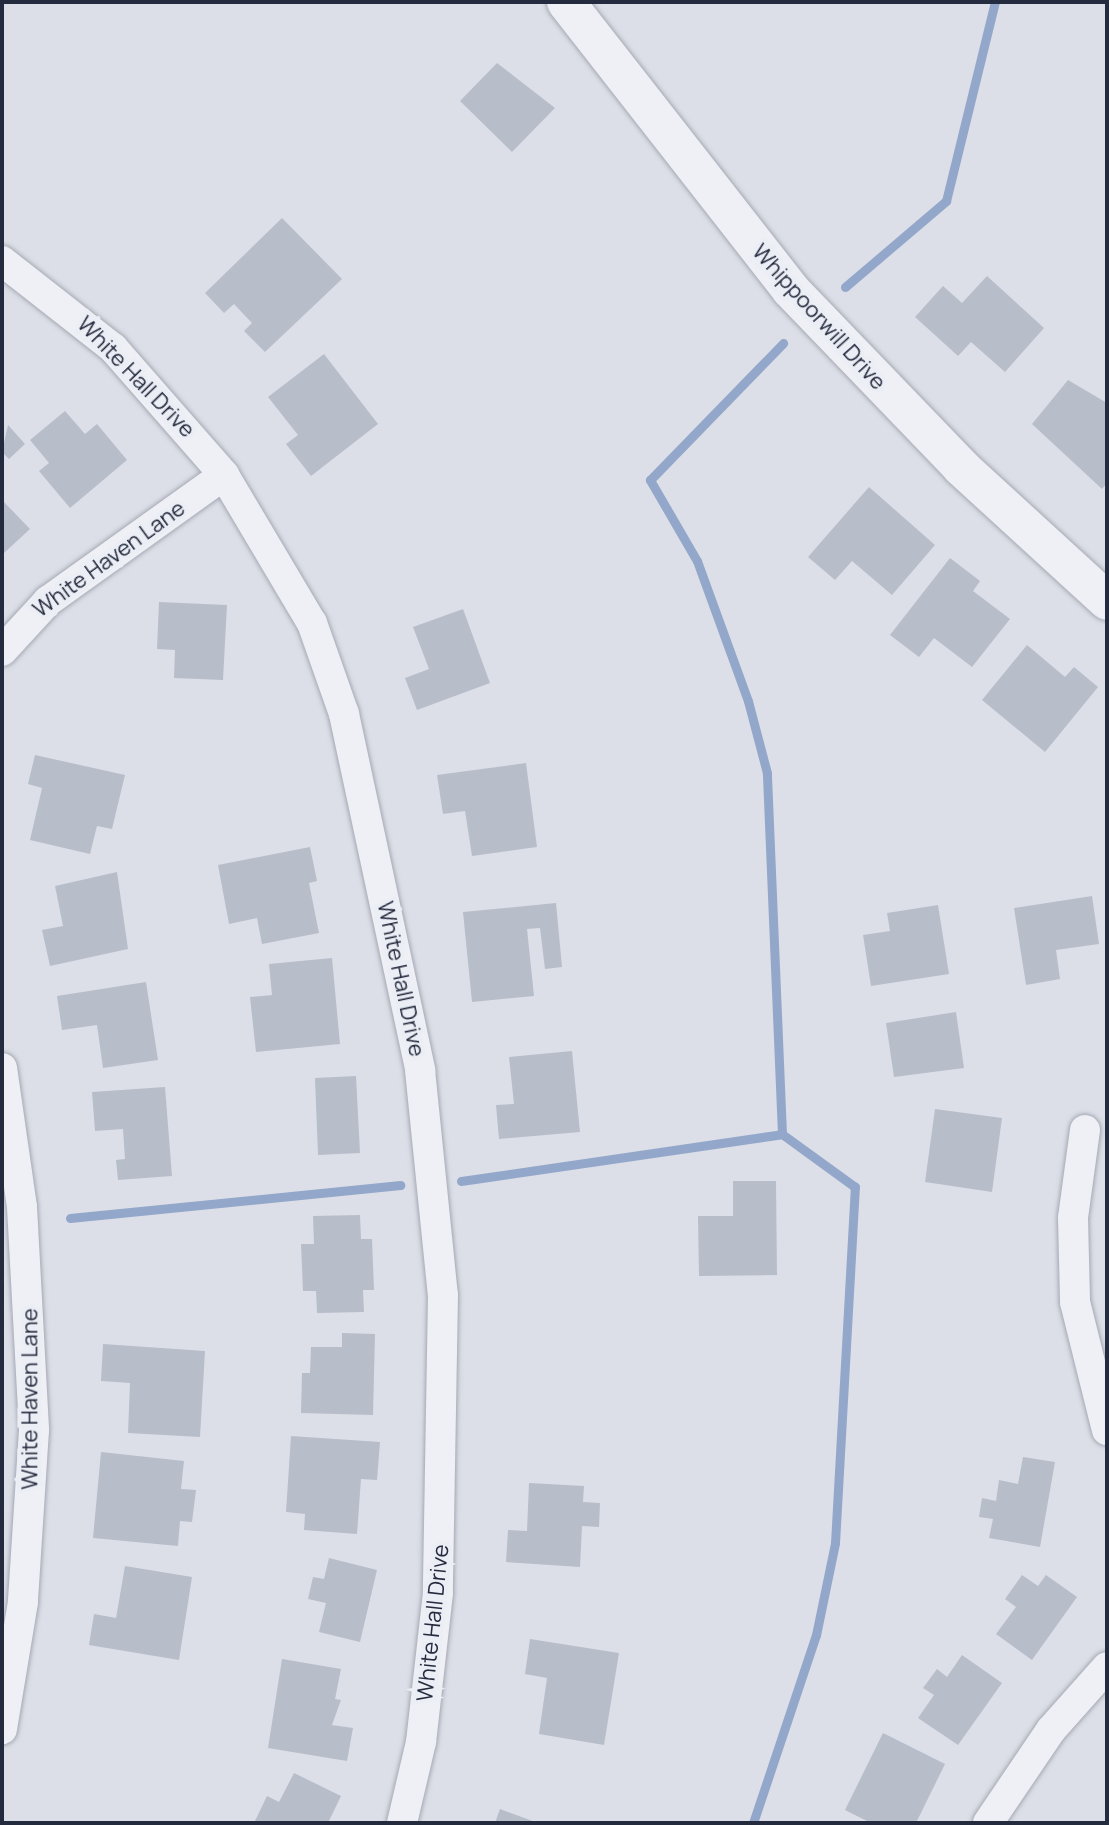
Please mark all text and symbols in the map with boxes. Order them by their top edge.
street label: Whippoorwill Drive [747,239,891,395]
street label: White Hall Drive [72,311,200,443]
street label: White Haven Lane [28,495,190,623]
street label: White Hall Drive [372,899,430,1059]
street label: White Haven Lane [17,1308,43,1490]
street label: White Hall Drive [412,1543,454,1703]

